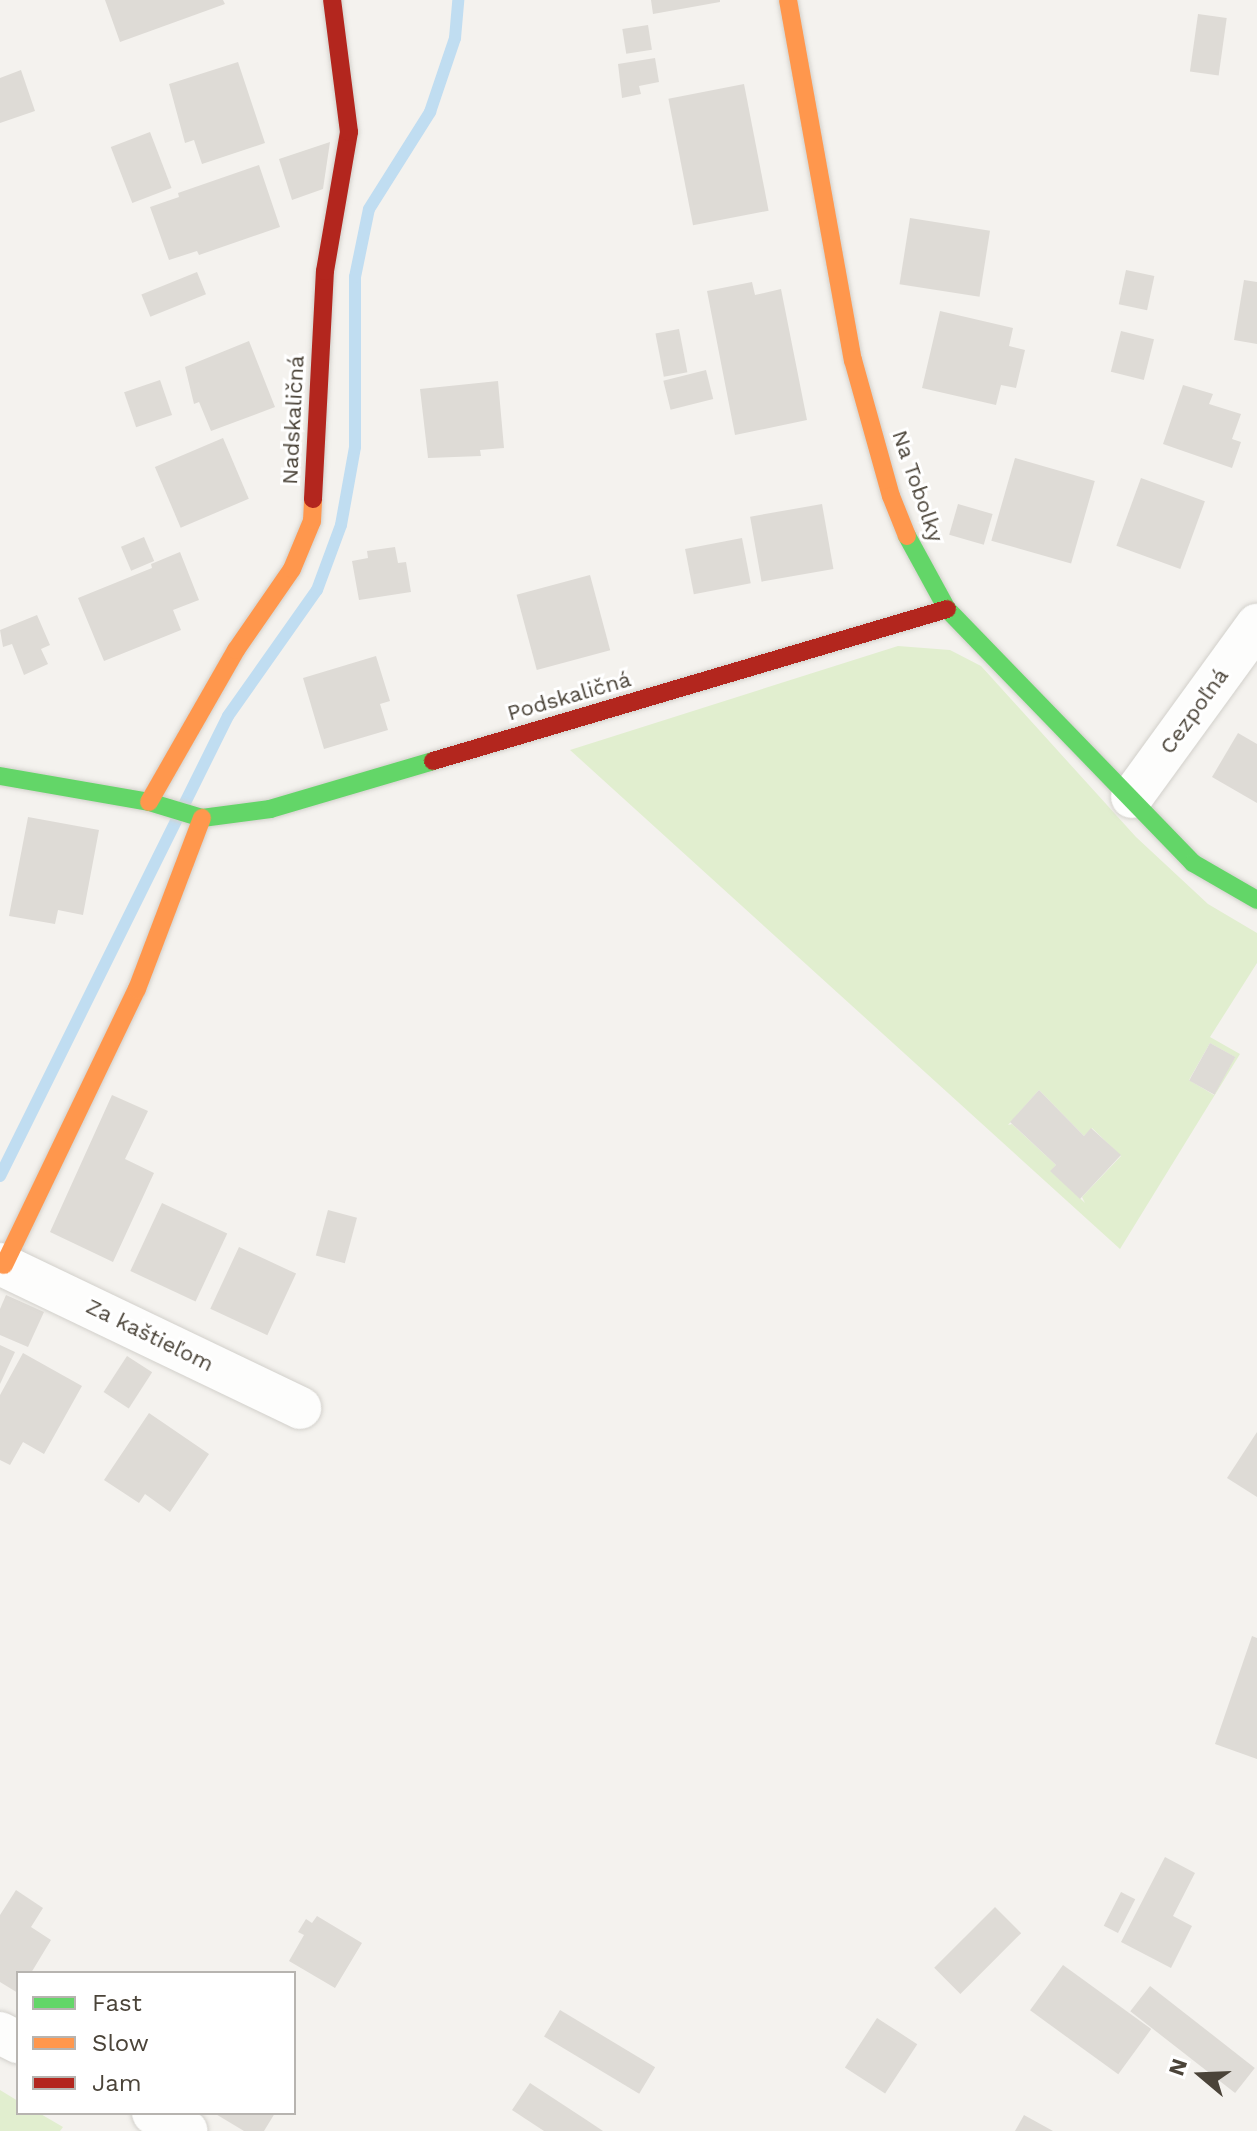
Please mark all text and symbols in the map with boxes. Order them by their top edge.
street label: Nadskaličná [276,355,310,485]
street label: Na Tobolky [886,426,950,546]
street label: Cezpoľná [1154,663,1234,759]
street label: Podskaličná [504,666,634,726]
street label: Za kaštieľom [82,1293,218,1377]
legend [16,1971,296,2115]
text: Fast [92,1989,142,2017]
text: Slow [92,2029,149,2057]
north arrow [1161,2035,1241,2115]
text: N [1163,2055,1192,2079]
text: Jam [92,2069,142,2097]

